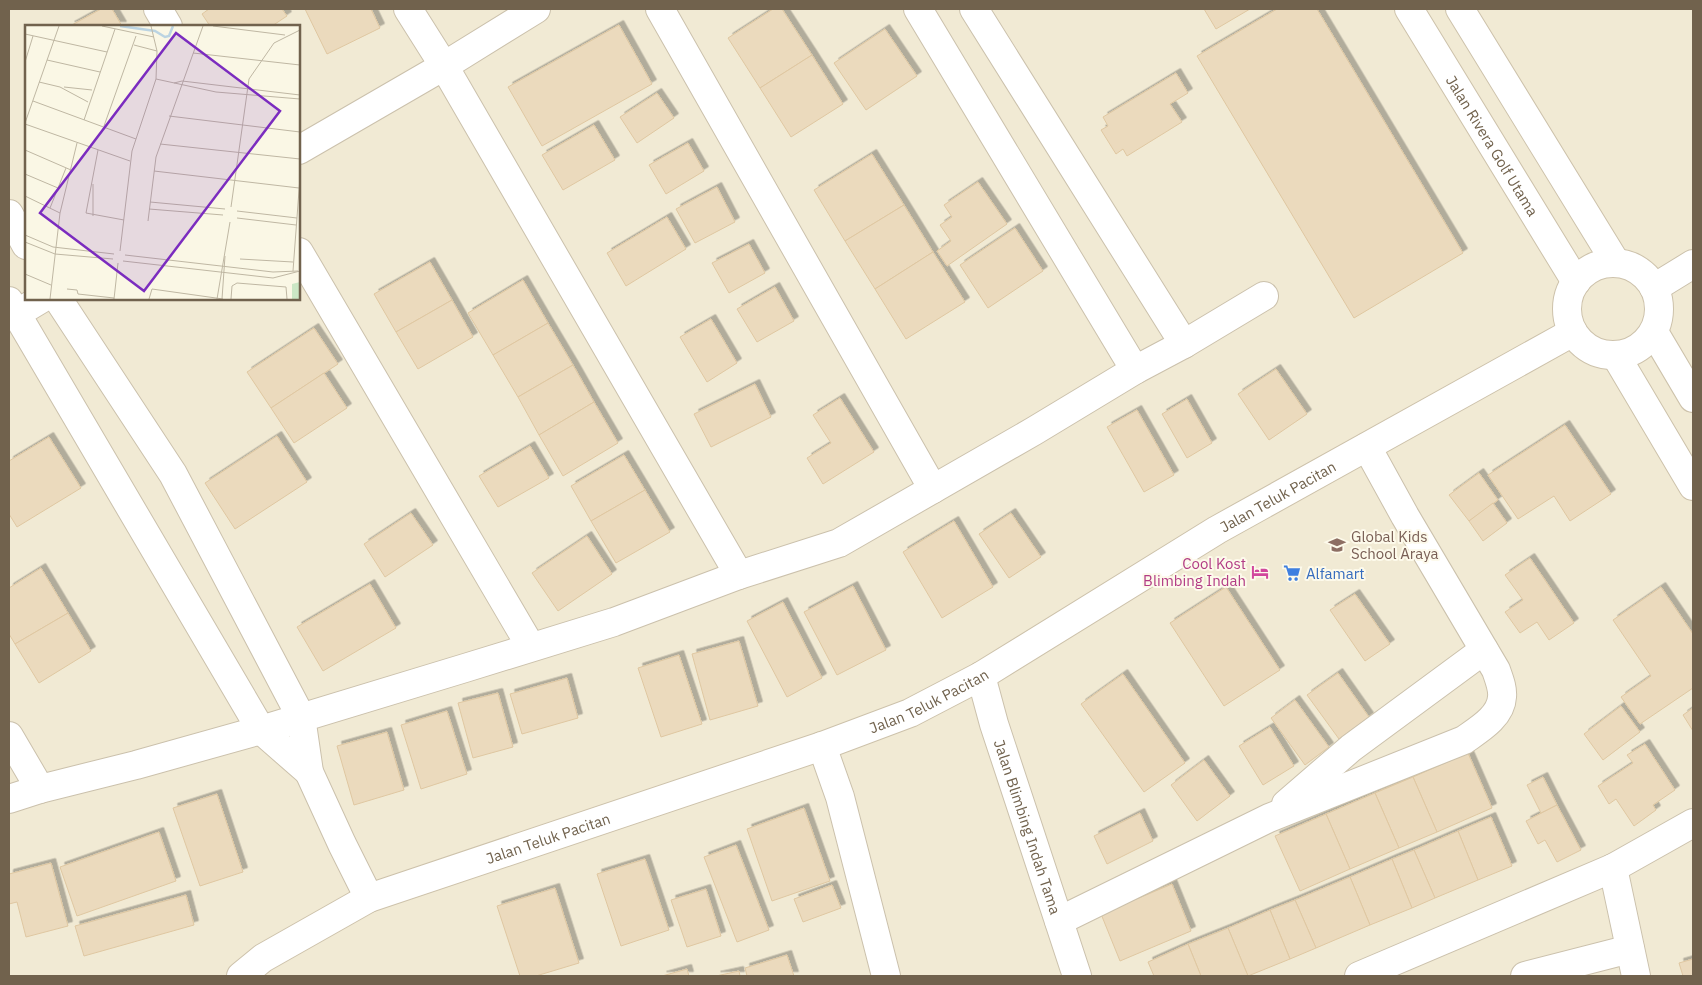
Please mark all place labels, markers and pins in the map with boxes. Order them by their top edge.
place label: Global Kids School Araya [1351,527,1438,563]
school or university icon: Global Kids School Araya [1327,535,1347,555]
place label: Cool Kost Blimbing Indah [1143,554,1246,590]
hotel icon: Cool Kost Blimbing Indah [1250,562,1270,582]
supermarket icon: Alfamart [1282,563,1302,583]
place label: Alfamart [1306,564,1365,583]

